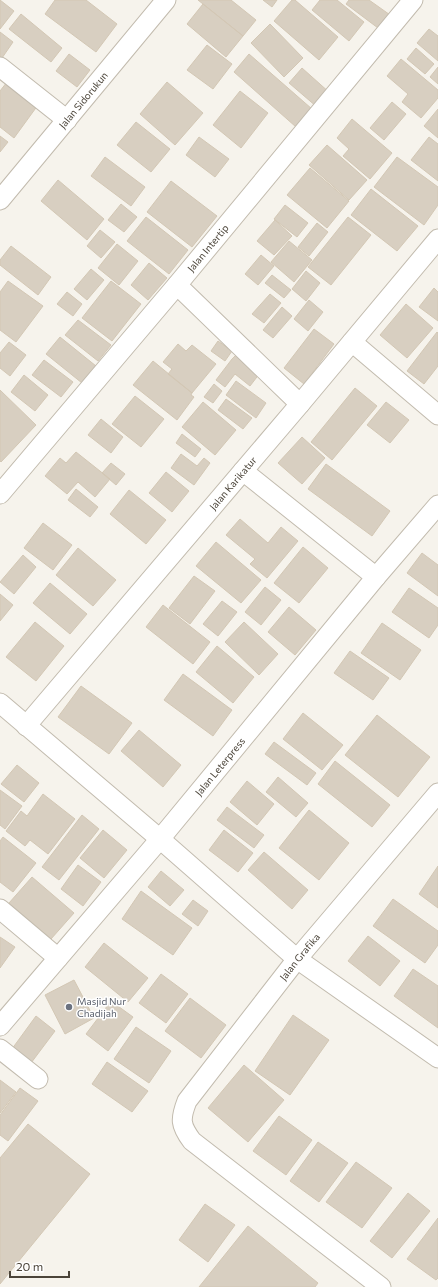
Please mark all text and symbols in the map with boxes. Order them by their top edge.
street label: Jalan Sidorukun [56,69,110,131]
street label: Jalan Intertip [185,222,231,274]
street label: Jalan Karikatur [207,454,259,512]
street label: Jalan Leterpress [192,735,248,798]
street label: Jalan Grafika [277,931,322,983]
place label: Masjid Nur Chadijah [77,995,126,1019]
marker: Masjid Nur Chadijah [64,1002,74,1012]
scale bar [10,1253,69,1279]
text: 20 m [16,1259,43,1273]

